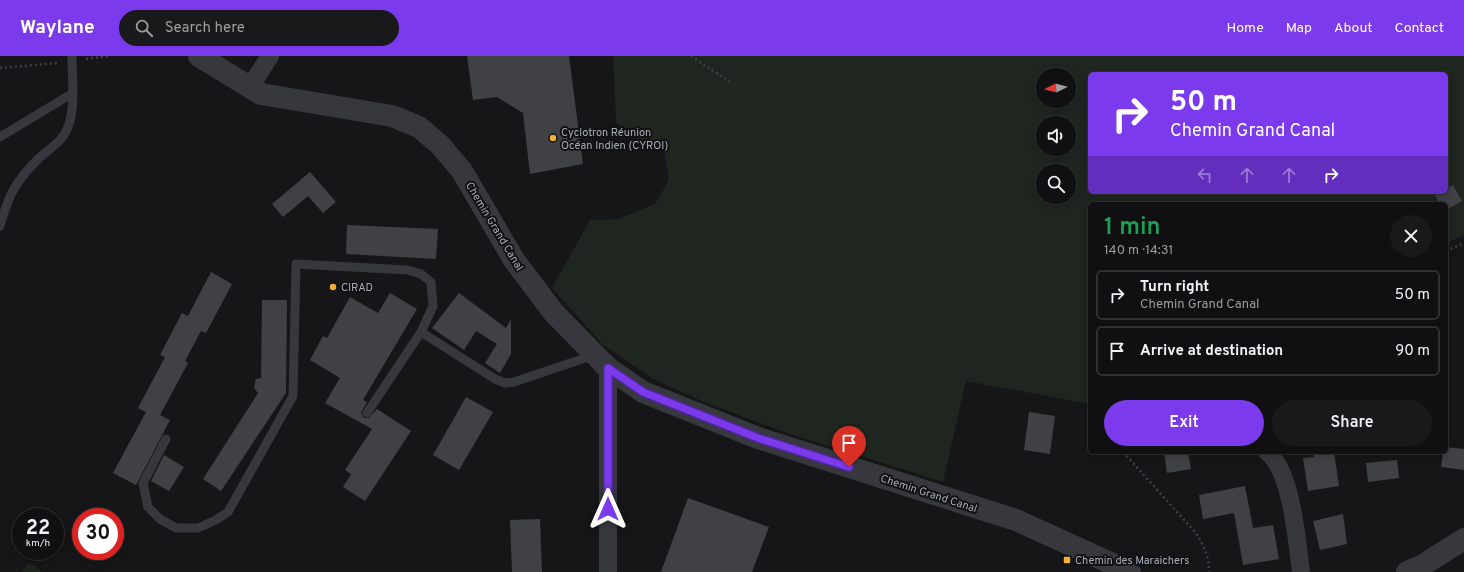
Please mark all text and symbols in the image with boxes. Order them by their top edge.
search box [119,10,399,46]
text: Waylane [20,16,95,40]
icon: search [133,17,155,39]
text: Search here [165,19,245,38]
text: Home [1227,20,1264,37]
text: Map [1286,20,1312,37]
text: About [1334,20,1373,37]
text: Contact [1395,20,1444,37]
north arrow [1036,68,1076,108]
map controls [1036,68,1076,204]
text: 50 m [1170,85,1237,121]
icon: right [1104,88,1156,140]
button: sound [1036,116,1076,156]
text: Chemin Grand Canal [1170,120,1335,143]
place label: Cyclotron Réunion Océan Indien (CYROI) [561,126,668,153]
marker: Cyclotron Réunion Océan Indien (CYROI) [548,133,558,143]
button: search [1036,164,1076,204]
icon: left [1194,164,1216,186]
icon: ahead [1236,164,1258,186]
icon: ahead [1278,164,1300,186]
icon: right [1320,164,1342,186]
street label: Chemin Grand Canal [462,180,526,273]
text: 1 min [1104,213,1161,243]
button: close [1390,215,1432,257]
text: 140 m · 14:31 [1104,243,1173,259]
text: Turn right [1140,278,1209,297]
place label: CIRAD [341,281,373,295]
marker: CIRAD [328,282,338,292]
icon: right [1106,284,1128,306]
text: 50 m [1395,286,1430,305]
text: Chemin Grand Canal [1140,297,1259,313]
icon: arrive [1106,340,1128,362]
text: Arrive at destination [1140,342,1283,361]
text: 90 m [1395,342,1430,361]
button: Exit [1104,400,1264,446]
button: Share [1272,400,1432,446]
pin [832,426,866,467]
icon: arrive [838,432,860,454]
street label: Chemin Grand Canal [878,472,979,516]
position arrow [587,488,629,530]
speed limit sign: 30 [72,508,124,560]
text: 22 [26,516,50,542]
text: km/h [26,537,50,550]
place label: Chemin des Maraichers [1075,554,1189,568]
marker: Chemin des Maraichers [1062,555,1072,565]

